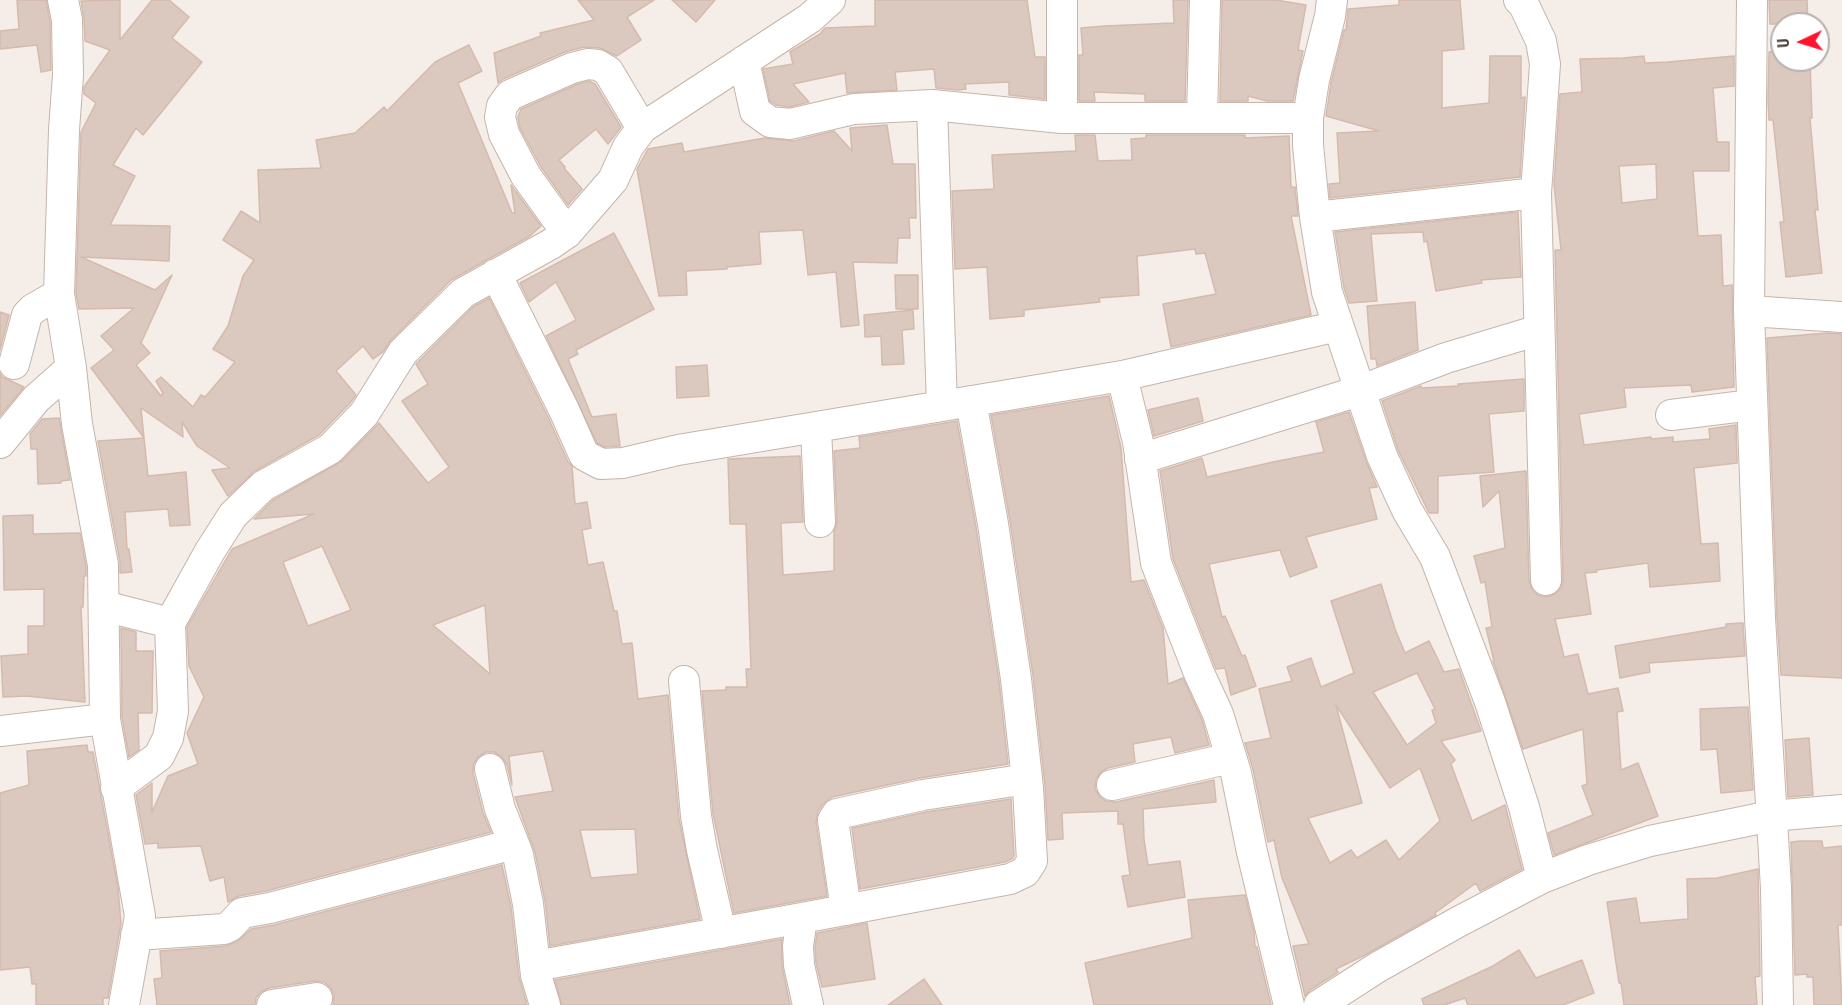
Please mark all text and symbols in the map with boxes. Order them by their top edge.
north arrow [1770,12,1830,72]
text: U [1774,38,1793,48]

